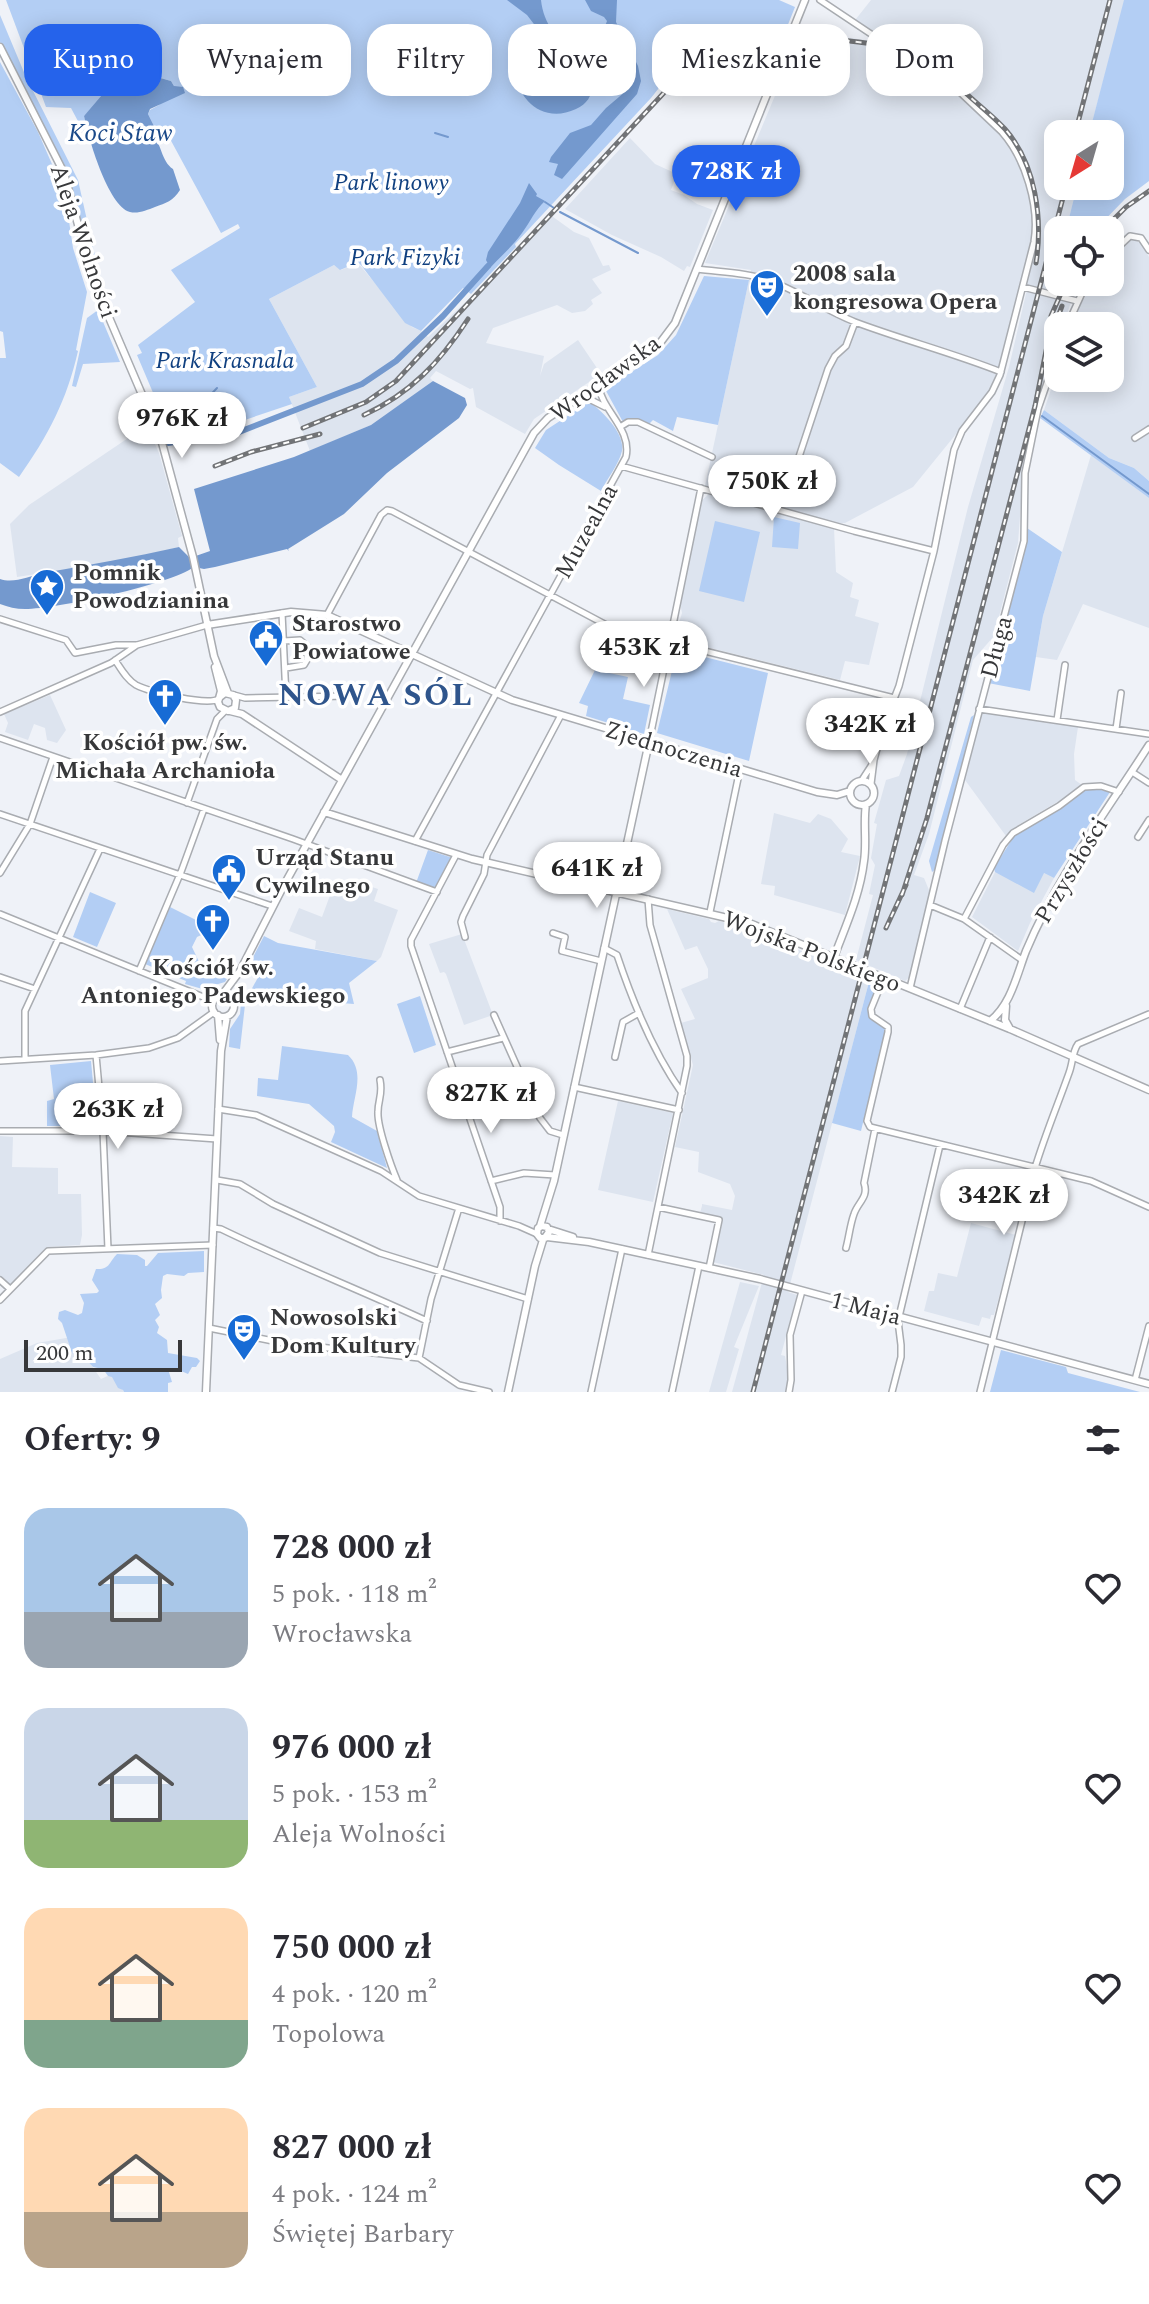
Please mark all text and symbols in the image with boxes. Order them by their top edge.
chip: Kupno [24,24,162,96]
chip: Wynajem [178,24,351,96]
chip: Filtry [367,24,492,96]
chip: Nowe [508,24,636,96]
chip: Mieszkanie [652,24,850,96]
chip: Dom [866,24,983,96]
water label: Koci Staw [68,113,173,153]
north arrow [1044,120,1124,200]
map controls [1044,120,1124,392]
pin: 728K zł [662,145,810,213]
text: 728K zł [690,151,782,191]
street label: Aleja Wolności [40,159,126,323]
park label: Park linowy [333,165,449,201]
button: locate [1044,216,1124,296]
park label: Park Fizyki [350,240,460,276]
place label: 2008 sala kongresowa Opera [793,256,998,320]
theatre icon: 2008 sala kongresowa Opera [748,268,786,318]
button: layers [1044,312,1124,392]
street label: Wrocławska [543,326,669,431]
park label: Park Krasnala [156,343,294,379]
pin: 976K zł [108,392,256,460]
text: 976K zł [136,398,228,438]
pin: 750K zł [698,455,846,523]
text: 750K zł [726,461,818,501]
street label: Muzealna [546,477,628,586]
place label: Pomnik Powodzianina [73,555,230,619]
place icon: Pomnik Powodzianina [28,567,66,617]
place label: Starostwo Powiatowe [292,606,411,670]
street label: Długa [971,612,1023,683]
public building icon: Starostwo Powiatowe [247,618,285,668]
pin: 453K zł [570,621,718,689]
text: 453K zł [598,627,690,667]
district label: NOWA SÓL [278,671,474,720]
church icon: Kościół pw. św. Michała Archanioła [146,677,184,727]
pin: 342K zł [796,698,944,766]
text: 342K zł [824,704,916,744]
street label: Zjednoczenia [600,712,747,788]
place label: Kościół pw. św. Michała Archanioła [55,725,276,789]
street label: Przyszłości [1026,810,1118,931]
place label: Urząd Stanu Cywilnego [255,840,394,904]
pin: 641K zł [523,842,671,910]
text: 641K zł [551,848,643,888]
public building icon: Urząd Stanu Cywilnego [210,852,248,902]
street label: Wojska Polskiego [718,901,906,1002]
church icon: Kościół św. Antoniego Padewskiego [194,902,232,952]
place label: Kościół św. Antoniego Padewskiego [81,950,345,1014]
pin: 827K zł [417,1067,565,1135]
text: 827K zł [445,1073,537,1113]
pin: 263K zł [44,1083,192,1151]
text: 263K zł [72,1089,164,1129]
pin: 342K zł [930,1169,1078,1237]
text: 342K zł [958,1175,1050,1215]
street label: 1 Maja [826,1282,905,1336]
place label: Nowosolski Dom Kultury [270,1300,417,1364]
theatre icon: Nowosolski Dom Kultury [225,1312,263,1362]
scale bar [24,1336,182,1372]
text: 200 m [36,1337,93,1370]
text: Oferty: 9 [24,1414,161,1466]
icon: filters [1081,1418,1125,1462]
text: 728 000 zł [272,1522,431,1574]
icon: home [88,1540,184,1636]
icon: heart [1081,1566,1125,1610]
text: 5 pok. · 118 m² [272,1574,436,1614]
text: Wrocławska [272,1614,412,1654]
text: 976 000 zł [272,1722,431,1774]
icon: home [88,1740,184,1836]
icon: heart [1081,1766,1125,1810]
text: 5 pok. · 153 m² [272,1774,436,1814]
text: Aleja Wolności [272,1814,447,1854]
text: 750 000 zł [272,1922,431,1974]
icon: home [88,1940,184,2036]
icon: heart [1081,1966,1125,2010]
text: 4 pok. · 120 m² [272,1974,436,2014]
text: Topolowa [272,2014,385,2054]
text: 827 000 zł [272,2122,431,2174]
icon: home [88,2140,184,2236]
icon: heart [1081,2166,1125,2210]
text: 4 pok. · 124 m² [272,2174,436,2214]
text: Świętej Barbary [272,2214,453,2254]

